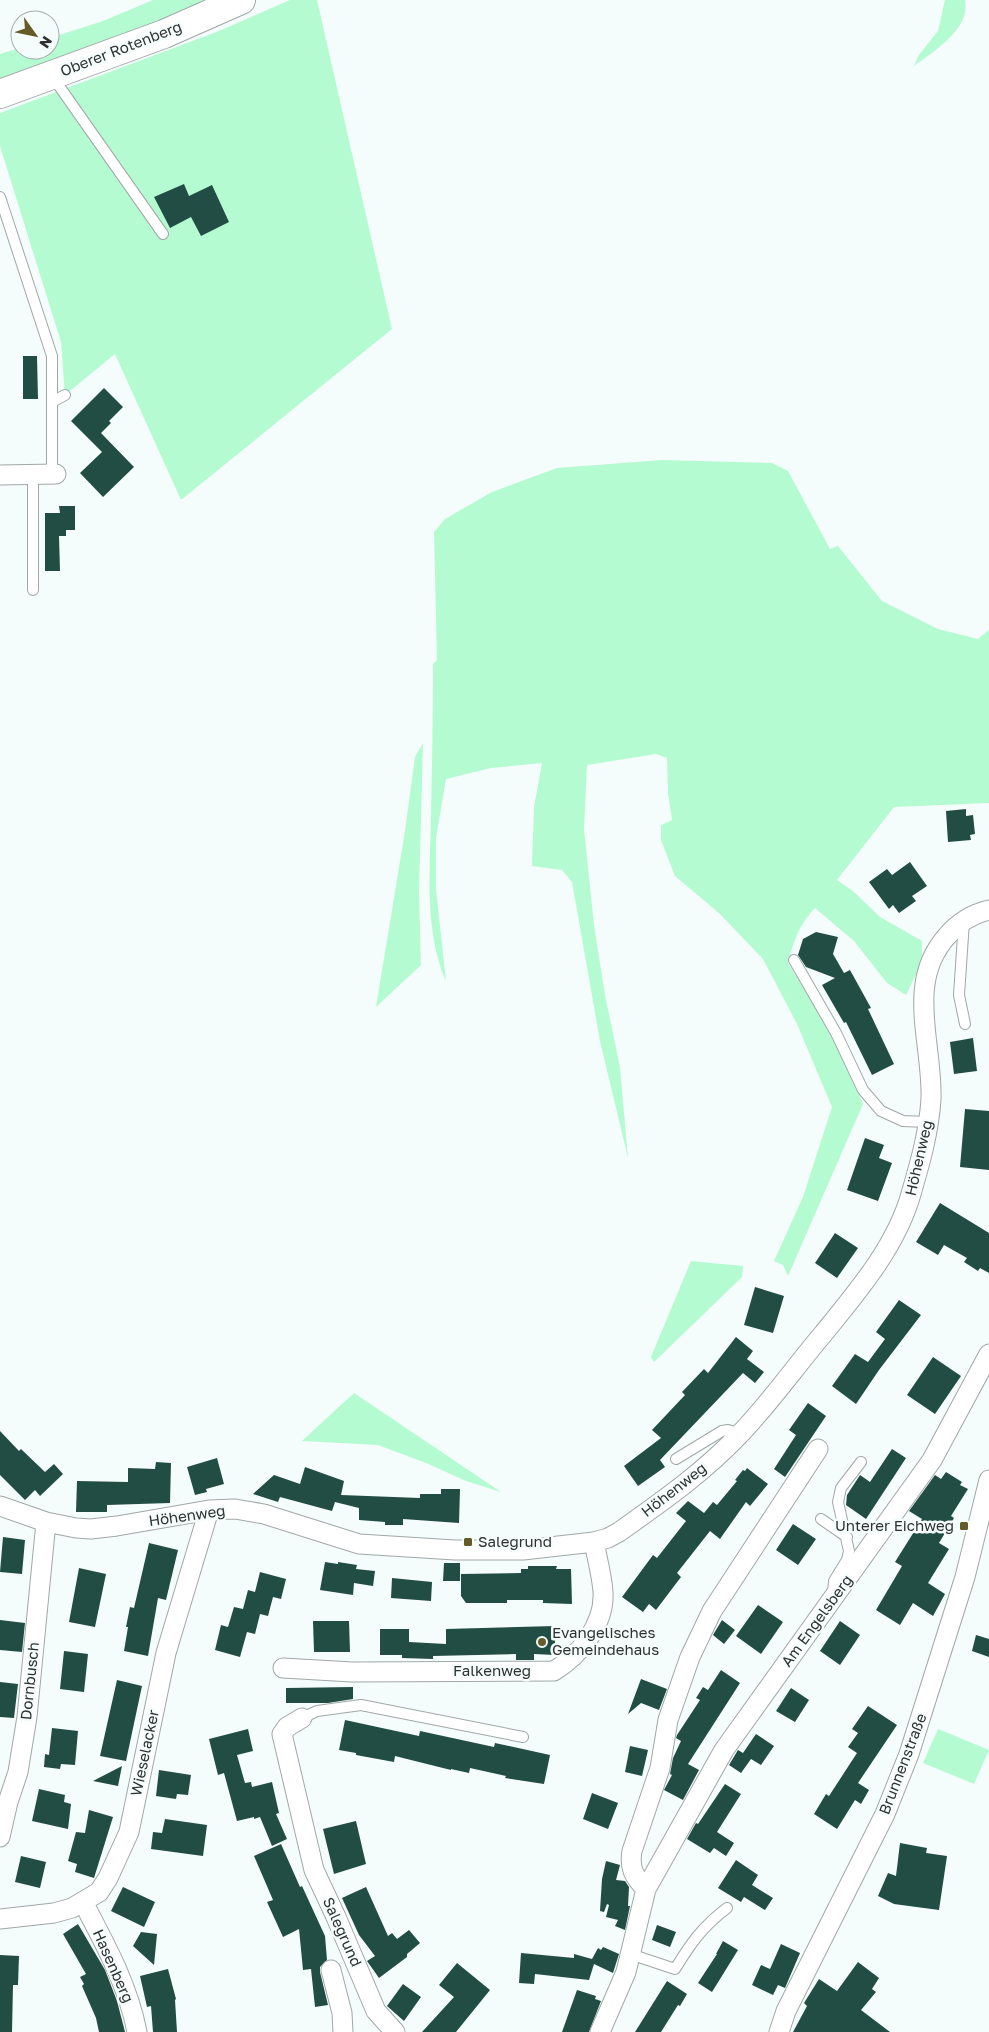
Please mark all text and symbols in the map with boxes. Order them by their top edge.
north arrow [10,10,60,60]
street label: Oberer Rotenberg [57,17,184,80]
text: N [36,33,56,51]
street label: Höhenweg [901,1118,935,1197]
street label: Höhenweg [637,1458,709,1520]
street label: Höhenweg [147,1501,226,1529]
place label: Unterer Eichweg [835,1516,954,1534]
marker: Unterer Eichweg [958,1520,970,1532]
place label: Salegrund [478,1532,552,1550]
marker: Salegrund [462,1536,474,1548]
street label: Am Engelsberg [777,1571,856,1670]
place label: Evangelisches Gemeindehaus [552,1623,659,1658]
marker: Evangelisches Gemeindehaus [536,1636,548,1648]
street label: Dornbusch [16,1641,42,1721]
street label: Falkenweg [453,1661,531,1679]
street label: Wieselacker [126,1708,162,1798]
street label: Brunnenstraße [875,1710,930,1817]
street label: Salegrund [320,1894,366,1969]
street label: Hasenberg [90,1926,138,2005]

